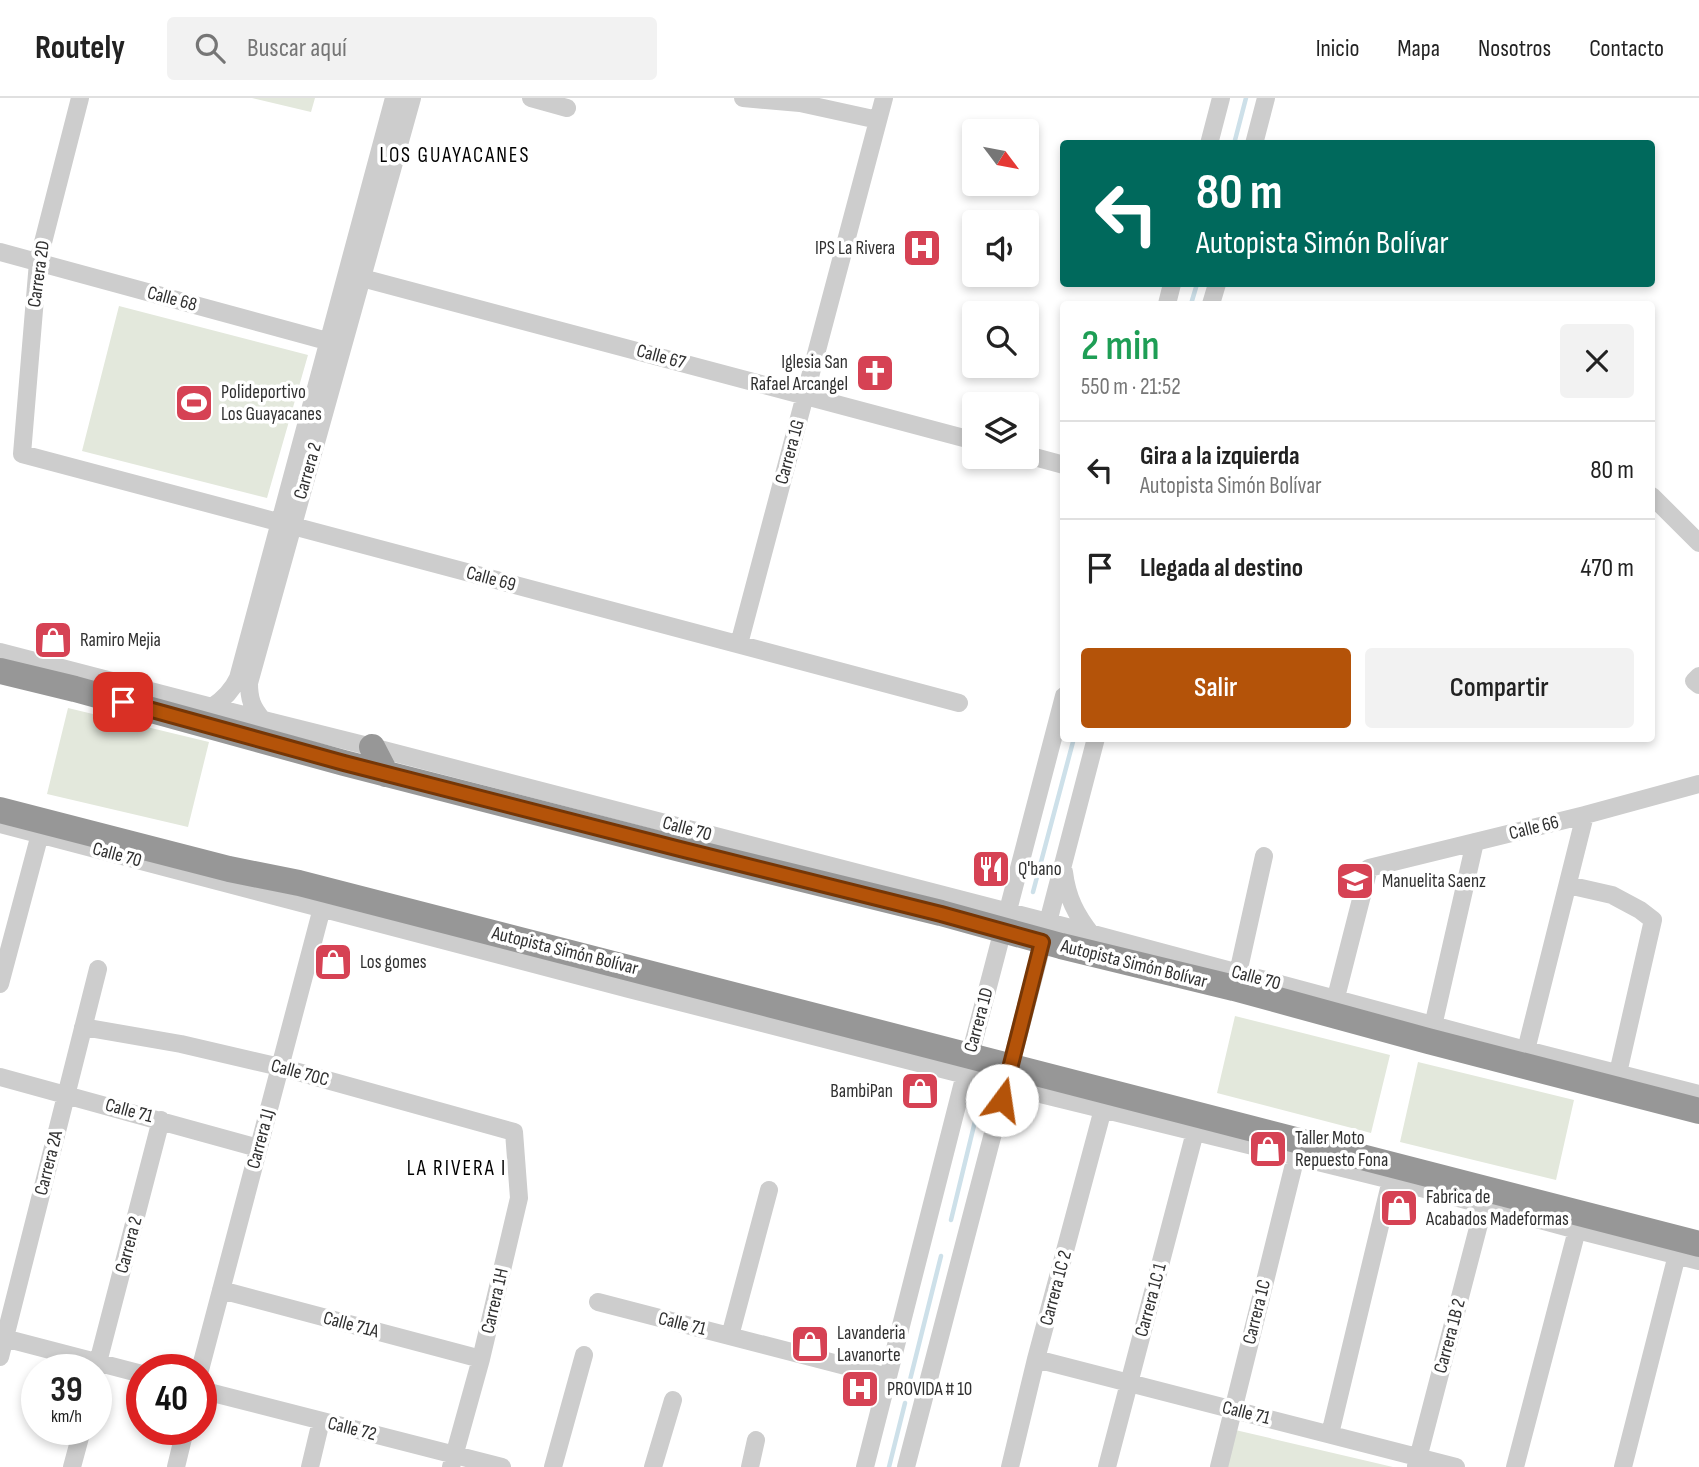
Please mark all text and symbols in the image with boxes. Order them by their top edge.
search box [167,17,657,80]
text: Routely [35,28,125,68]
icon: search [191,29,229,67]
text: Buscar aquí [247,33,347,64]
text: Inicio [1316,34,1359,63]
text: Mapa [1397,34,1440,63]
text: Nosotros [1478,34,1551,63]
text: Contacto [1589,34,1664,63]
north arrow [962,119,1040,196]
map controls [962,119,1039,469]
district label: LOS GUAYACANES [379,143,531,168]
text: 80 m [1196,164,1283,223]
icon: left [1081,168,1172,259]
button: sound [962,210,1039,287]
text: Autopista Simón Bolívar [1196,224,1449,263]
hospital icon: IPS La Rivera [901,227,943,269]
place label: IPS La Rivera [815,237,895,260]
street label: Carrera 2D [23,239,55,309]
street label: Calle 68 [145,281,199,317]
button: search [962,301,1039,378]
text: 2 min [1081,321,1160,372]
button: close [1560,324,1634,398]
street label: Calle 67 [634,339,688,375]
place label: Iglesia San Rafael Arcangel [750,351,848,396]
church icon: Iglesia San Rafael Arcangel [854,352,896,394]
text: 550 m · 21:52 [1081,373,1181,401]
place label: Polideportivo Los Guayacanes [221,381,322,426]
sports icon: Polideportivo Los Guayacanes [173,382,215,424]
button: layers [962,392,1039,469]
street label: Carrera 1G [770,417,810,487]
street label: Carrera 2 [289,440,327,502]
text: Gira a la izquierda [1140,441,1300,472]
icon: left [1081,451,1119,489]
text: 80 m [1590,455,1634,486]
text: Autopista Simón Bolívar [1140,472,1322,500]
icon: arrive [1081,549,1119,587]
text: Llegada al destino [1140,553,1303,584]
text: 470 m [1581,553,1634,584]
street label: Calle 69 [464,561,518,597]
shop icon: Ramiro Mejia [32,619,74,661]
place label: Ramiro Mejia [80,629,161,652]
button: Salir [1081,648,1351,728]
button: Compartir [1365,648,1634,728]
pin [93,672,153,732]
icon: arrive [104,683,142,721]
street label: Calle 70 [660,811,714,847]
street label: Calle 66 [1507,811,1561,845]
street label: Calle 70 [90,837,144,873]
restaurant icon: Q'bano [970,848,1012,890]
place label: Q'bano [1018,858,1062,881]
school or university icon: Manuelita Saenz [1334,860,1376,902]
place label: Manuelita Saenz [1382,870,1486,893]
street label: Autopista Simón Bolívar [488,921,641,980]
street label: Autopista Simón Bolívar [1057,934,1210,993]
shop icon: Los gomes [312,941,354,983]
place label: Los gomes [360,951,427,974]
street label: Calle 70 [1229,960,1283,996]
street label: Carrera 1D [959,985,999,1055]
street label: Calle 70C [268,1054,332,1092]
position arrow [965,1063,1039,1137]
shop icon: BambiPan [899,1070,941,1112]
place label: BambiPan [830,1080,893,1103]
street label: Calle 71 [103,1094,156,1128]
street label: Carrera 1J [242,1107,280,1171]
street label: Carrera 2A [30,1127,68,1198]
place label: Taller Moto Repuesto Fona [1295,1127,1388,1172]
shop icon: Taller Moto Repuesto Fona [1247,1128,1289,1170]
district label: LA RIVERA I [407,1156,507,1181]
place label: Fabrica de Acabados Madeformas [1425,1186,1569,1231]
shop icon: Fabrica de Acabados Madeformas [1378,1187,1420,1229]
street label: Carrera 2 [110,1214,148,1276]
street label: Carrera 1C 2 [1035,1248,1077,1328]
street label: Carrera 1C 1 [1130,1260,1172,1339]
street label: Carrera 1H [476,1266,514,1336]
street label: Carrera 1C [1238,1277,1276,1347]
street label: Carrera 1B 2 [1429,1296,1471,1376]
street label: Calle 71A [321,1307,382,1344]
street label: Calle 71 [656,1307,709,1341]
place label: Lavanderia Lavanorte [837,1322,906,1367]
shop icon: Lavanderia Lavanorte [789,1323,831,1365]
speed limit sign: 40 [126,1354,217,1445]
hospital icon: PROVIDA # 10 [839,1368,881,1410]
text: 39 [50,1369,83,1412]
place label: PROVIDA # 10 [887,1378,972,1401]
street label: Calle 71 [1220,1396,1273,1430]
text: km/h [51,1406,82,1427]
street label: Calle 72 [325,1412,379,1446]

